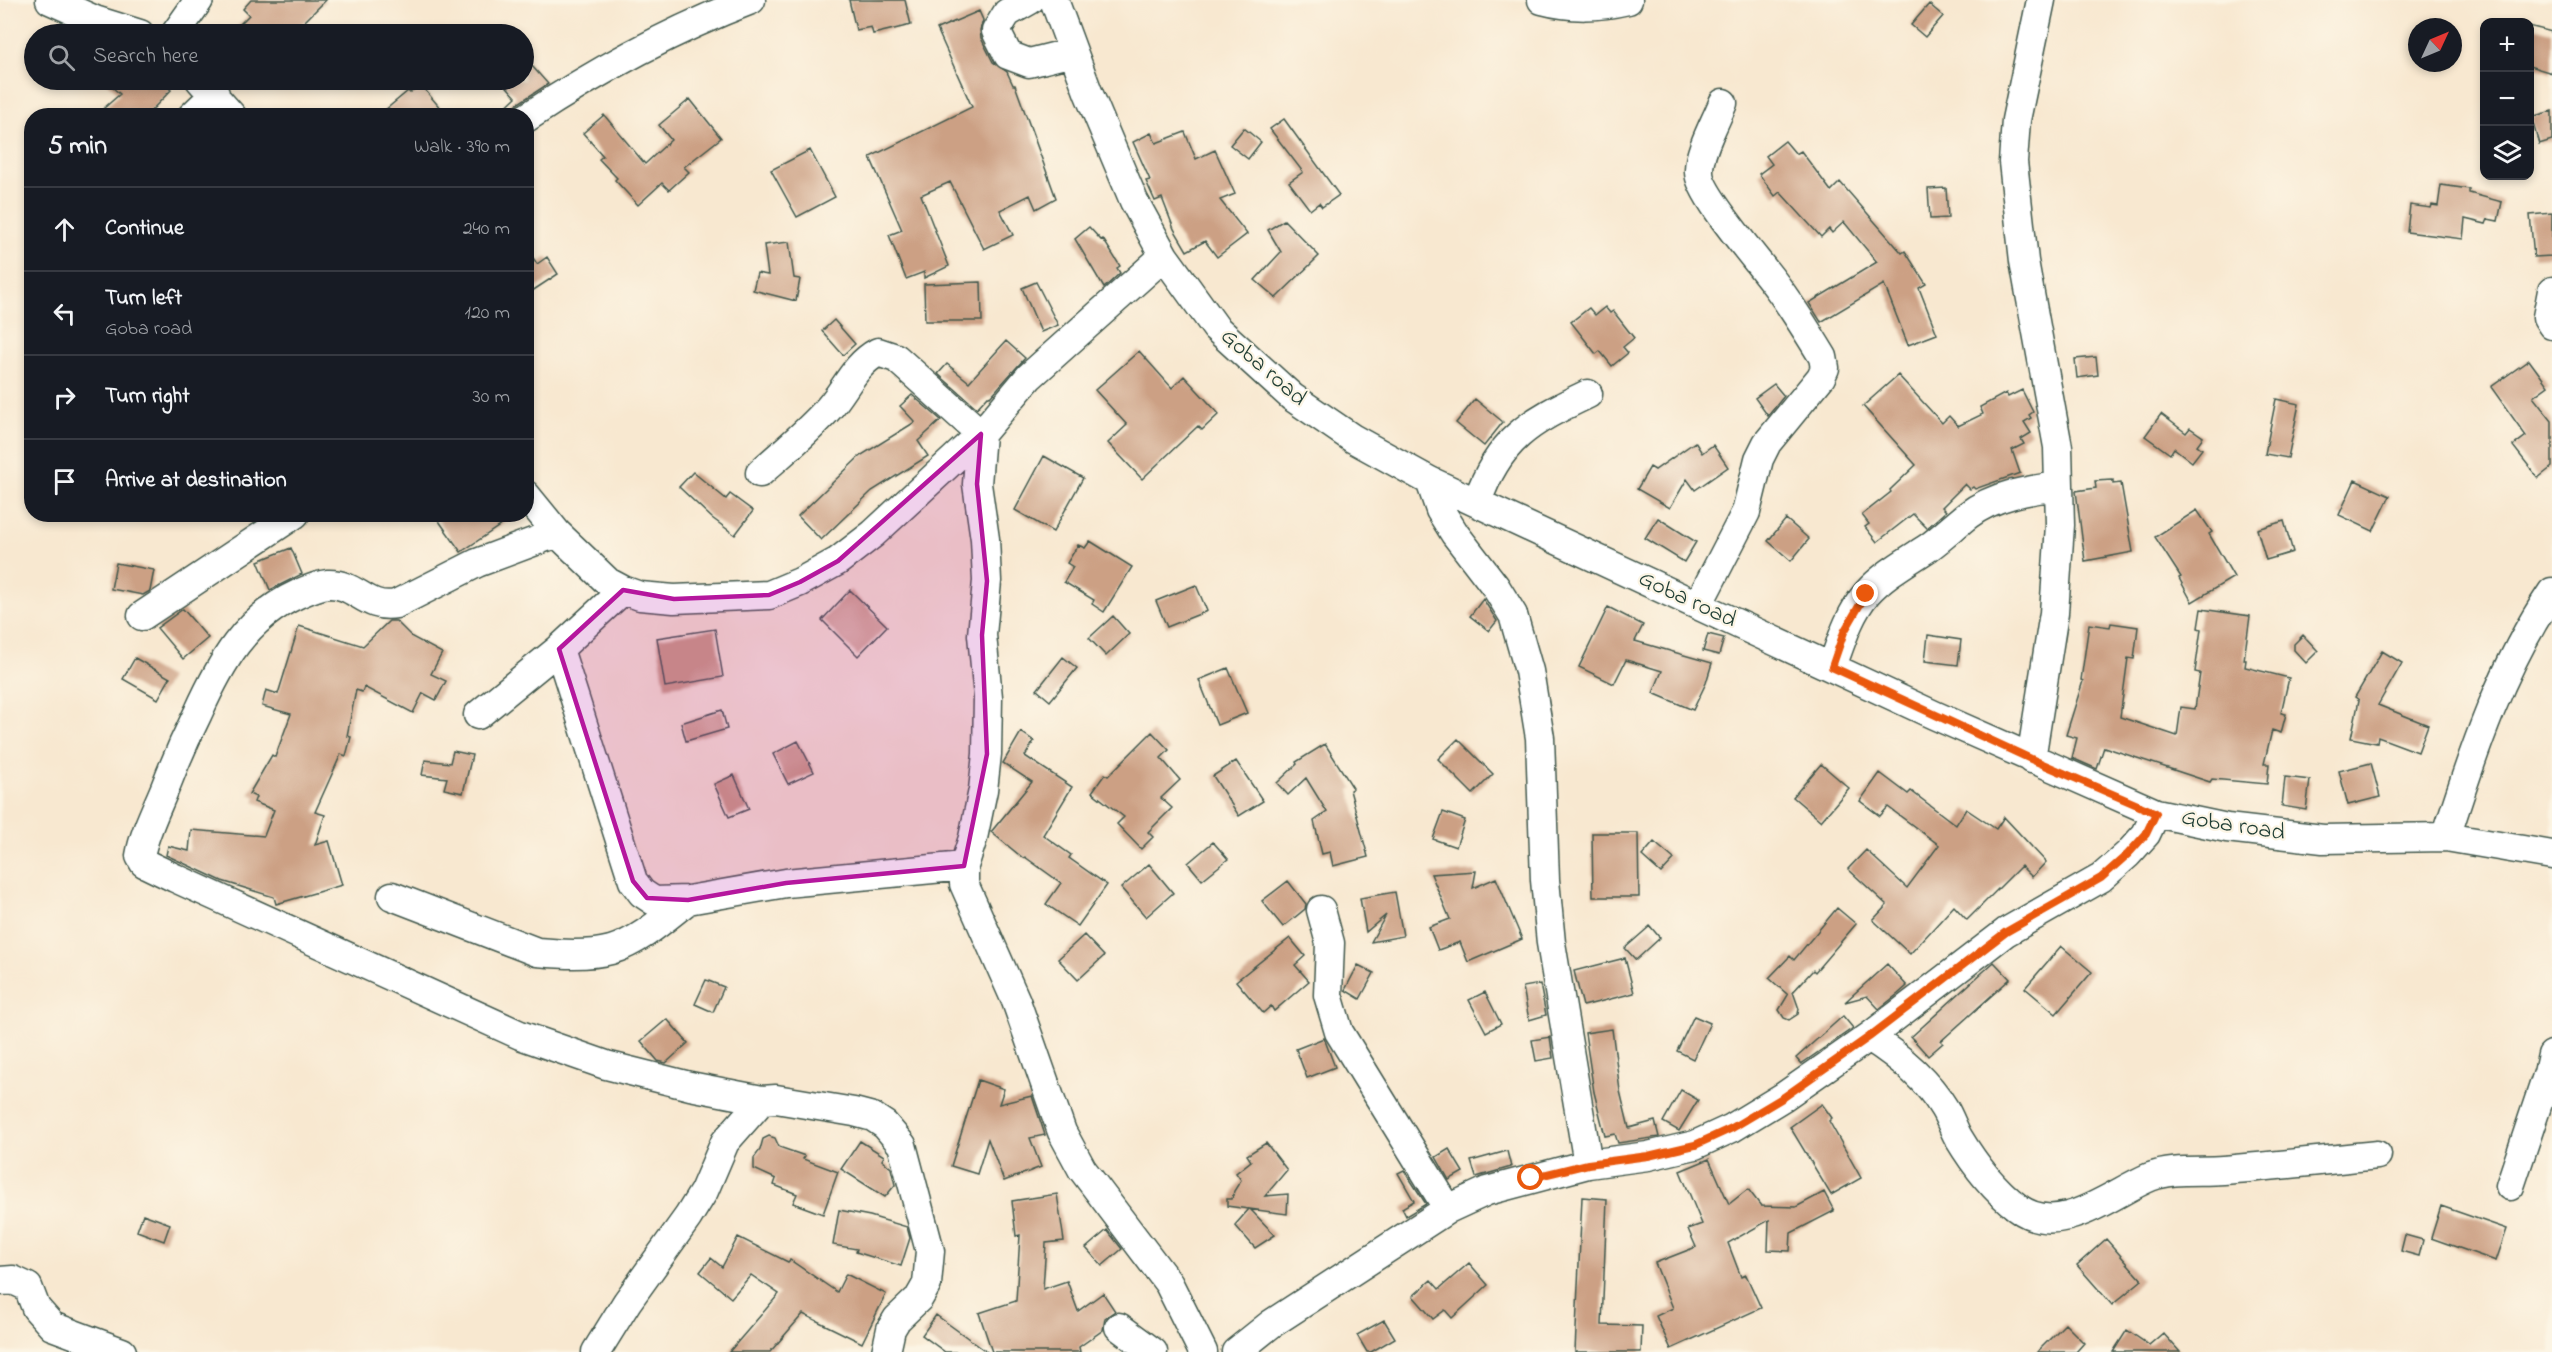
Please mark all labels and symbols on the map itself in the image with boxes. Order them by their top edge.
north arrow [2408,18,2462,72]
street label: Goba road [1212,320,1314,416]
street label: Goba road [1632,562,1742,638]
route end [1852,580,1878,606]
street label: Goba road [2179,801,2288,852]
route start [1517,1164,1543,1190]

